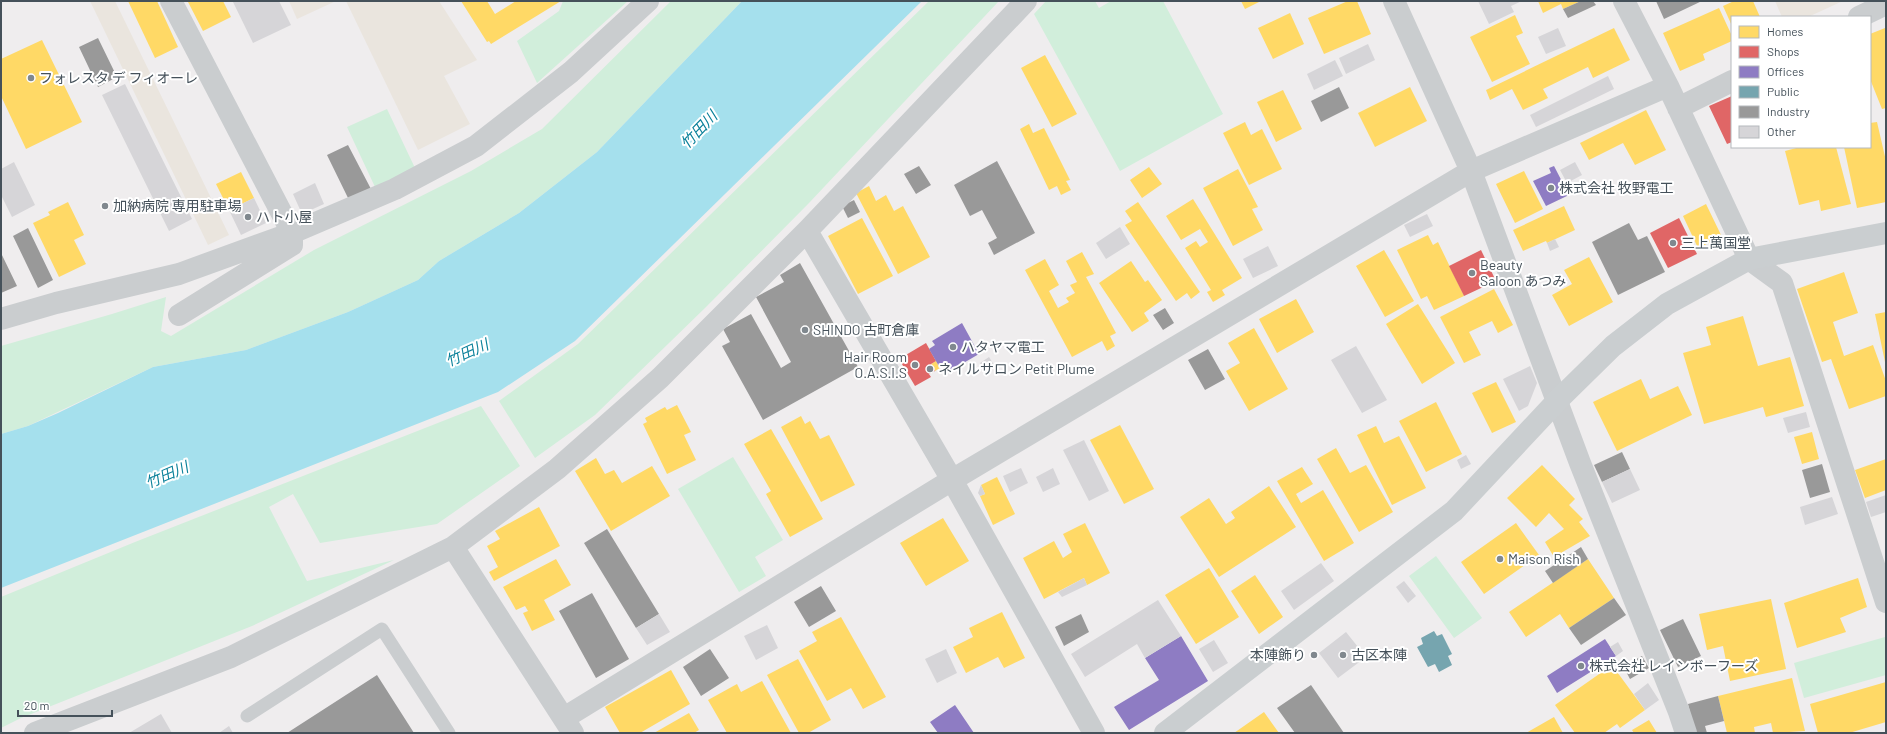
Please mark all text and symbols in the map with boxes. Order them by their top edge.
legend [1731,16,1871,148]
text: Homes [1767,24,1804,38]
text: Shops [1767,44,1800,58]
text: Offices [1767,64,1804,78]
place label: フォレスタ デ フィオーレ [39,69,198,86]
marker: フォレスタ デ フィオーレ [26,73,36,83]
text: Public [1767,84,1799,98]
text: Industry [1767,104,1810,118]
water label: 竹田川 [676,105,722,152]
text: Other [1767,124,1797,138]
place label: 株式会社 牧野電工 [1559,179,1674,196]
marker: 株式会社 牧野電工 [1546,183,1556,193]
place label: 加納病院 専用駐車場 [113,197,242,214]
marker: 加納病院 専用駐車場 [100,201,110,211]
place label: ハト小屋 [256,208,312,225]
marker: ハト小屋 [243,212,253,222]
place label: 三上萬国堂 [1681,234,1751,251]
marker: 三上萬国堂 [1668,238,1678,248]
place label: Beauty Saloon あつみ [1480,256,1566,289]
marker: Beauty Saloon あつみ [1467,268,1477,278]
place label: SHINDO 古町倉庫 [813,321,919,338]
marker: SHINDO 古町倉庫 [800,325,810,335]
water label: 竹田川 [442,334,493,369]
place label: ハタヤマ電工 [961,338,1045,355]
marker: ハタヤマ電工 [948,342,958,352]
place label: Hair Room O.A.S.I.S [844,348,907,381]
marker: Hair Room O.A.S.I.S [910,360,920,370]
place label: ネイルサロン Petit Plume [938,360,1095,377]
marker: ネイルサロン Petit Plume [925,364,935,374]
water label: 竹田川 [142,456,193,491]
place label: Maison Rish [1508,550,1580,567]
marker: Maison Rish [1495,554,1505,564]
place label: 本陣飾り [1250,646,1306,663]
place label: 古区本陣 [1351,646,1407,663]
marker: 本陣飾り [1309,650,1319,660]
marker: 古区本陣 [1338,650,1348,660]
place label: 株式会社 レインボーフーズ [1589,657,1758,674]
marker: 株式会社 レインボーフーズ [1576,661,1586,671]
scale bar [18,692,112,718]
text: 20 m [24,698,50,712]

